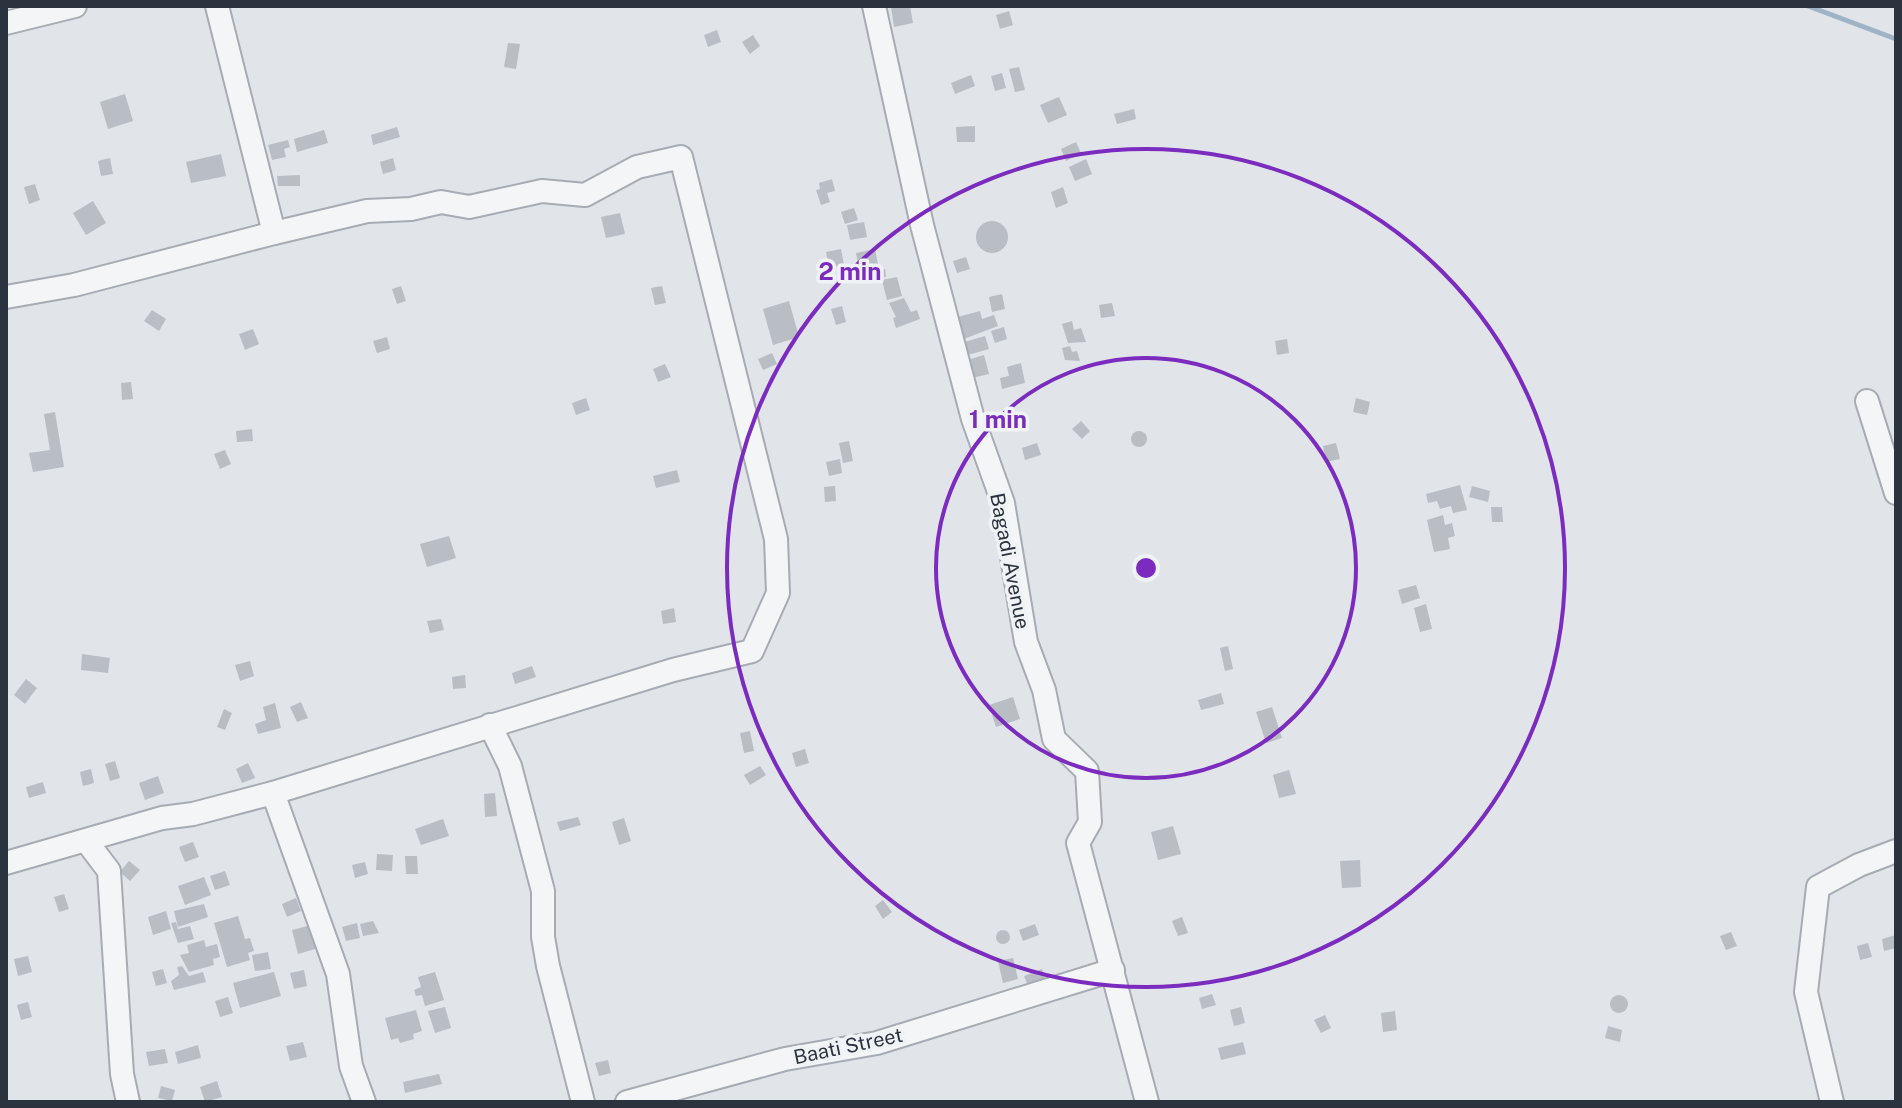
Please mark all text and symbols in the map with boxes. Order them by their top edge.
text: 2 min [819,257,881,285]
text: 1 min [969,405,1027,433]
street label: Bagadi Avenue [985,491,1035,631]
centre of rings [1132,554,1160,582]
street label: Baati Street [791,1023,905,1069]

